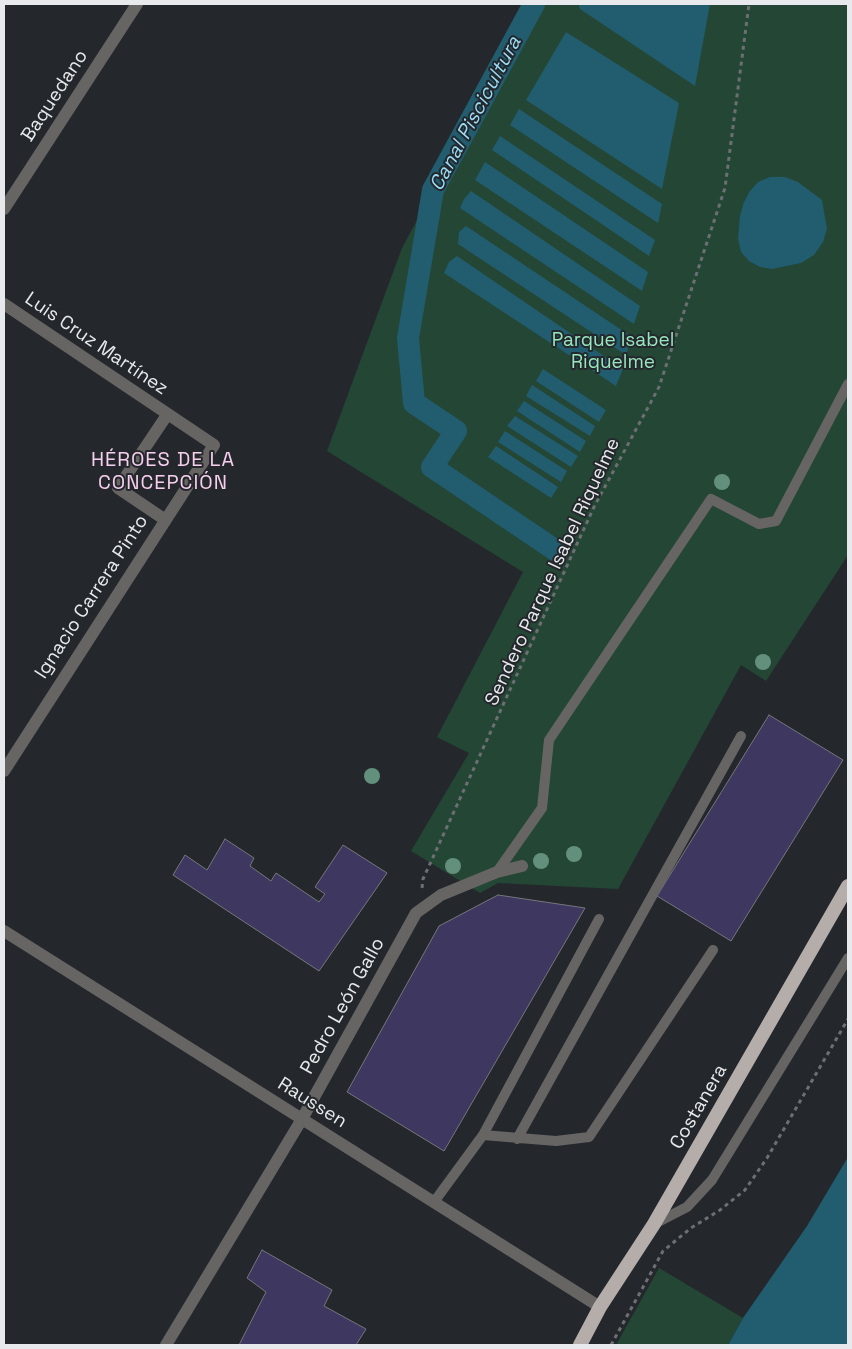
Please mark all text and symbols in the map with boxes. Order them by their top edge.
water label: Canal Piscicultura [425,33,527,195]
street label: Baquedano [17,46,93,146]
street label: Luis Cruz Martínez [20,288,172,400]
park label: Parque Isabel Riquelme [552,330,674,374]
street label: Sendero Parque Isabel Riquelme [481,434,625,710]
district label: HÉROES DE LA CONCEPCIÓN [89,449,237,496]
street label: Ignacio Carrera Pinto [31,511,153,683]
street label: Pedro León Gallo [296,934,390,1078]
street label: Costanera [666,1061,732,1153]
street label: Raussen [273,1073,351,1133]

